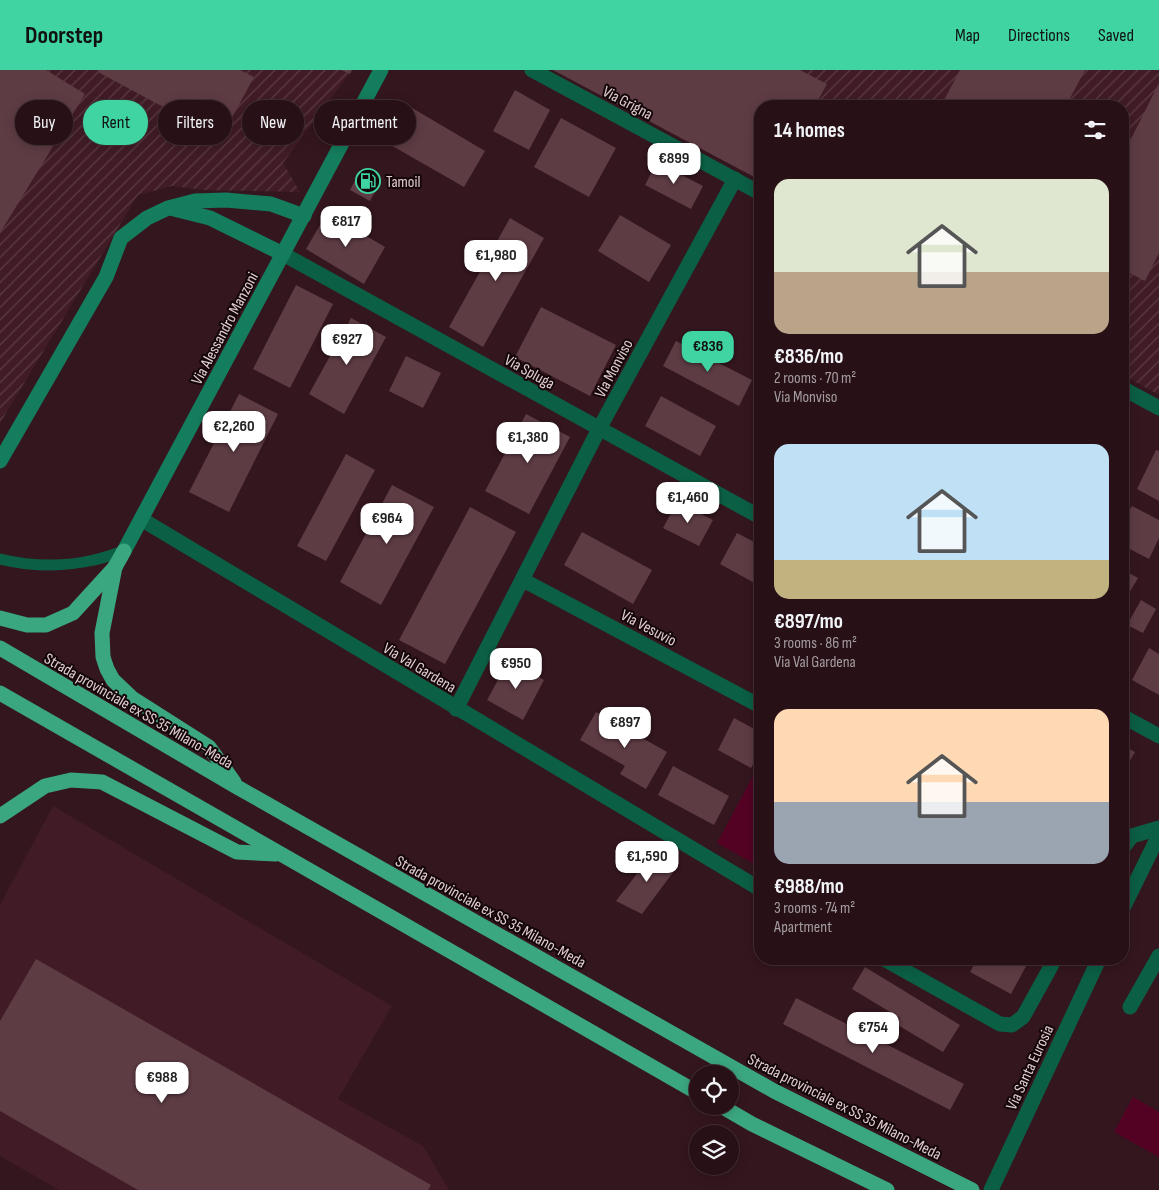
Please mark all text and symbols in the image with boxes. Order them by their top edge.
text: Doorstep [25,21,103,50]
text: Map [955,25,980,46]
text: Directions [1008,25,1070,46]
text: Saved [1098,25,1134,46]
street label: Via Grigna [599,82,656,124]
chip: Buy [15,100,73,145]
chip: Rent [83,100,148,145]
chip: Filters [158,100,232,145]
chip: New [242,100,304,145]
chip: Apartment [314,100,416,145]
icon: filters [1081,116,1109,144]
text: 14 homes [774,118,845,143]
pin: €899 [644,142,704,185]
text: €899 [659,149,689,168]
fuel station icon: Tamoil [355,168,381,194]
place label: Tamoil [386,173,420,192]
pin: €817 [316,206,376,248]
icon: home [897,211,987,301]
text: €817 [332,212,360,231]
pin: €1,980 [455,240,537,282]
text: €1,980 [475,246,517,265]
street label: Via Alessandro Manzoni [188,269,263,388]
pin: €927 [317,324,377,366]
text: €927 [332,330,362,349]
pin: €836 [678,330,738,373]
street label: Via Monviso [591,336,638,401]
text: €836 [693,337,723,356]
text: €836/mo [774,344,843,369]
street label: Via Spluga [501,351,558,394]
text: 2 rooms · 70 m² [774,369,856,388]
text: Via Monviso [774,388,837,407]
pin: €2,260 [193,410,275,453]
text: €2,260 [213,417,255,436]
pin: €1,380 [487,422,569,464]
text: €1,380 [508,428,549,447]
icon: home [897,476,987,566]
pin: €1,460 [647,482,729,524]
text: €1,460 [667,488,709,507]
pin: €964 [357,502,417,545]
text: €964 [372,509,402,528]
street label: Via Vesuvio [617,606,679,651]
text: €897/mo [774,609,843,634]
text: 3 rooms · 86 m² [774,634,857,653]
street label: Via Val Gardena [379,639,459,697]
pin: €950 [486,648,546,690]
street label: Strada provinciale ex SS 35 Milano-Meda [40,649,236,773]
text: Via Val Gardena [774,653,856,672]
text: €950 [501,654,531,673]
pin: €897 [595,706,655,749]
text: €897 [610,713,640,732]
icon: home [897,741,987,831]
pin: €1,590 [606,840,688,883]
text: €1,590 [626,847,668,866]
street label: Strada provinciale ex SS 35 Milano-Meda [392,852,589,973]
text: €988/mo [774,874,844,899]
text: 3 rooms · 74 m² [774,899,855,918]
text: Apartment [774,918,832,937]
pin: €754 [843,1012,903,1054]
text: €754 [858,1018,888,1037]
street label: Via Santa Eurosia [1002,1022,1058,1113]
street label: Strada provinciale ex SS 35 Milano-Meda [744,1050,944,1165]
pin: €988 [132,1062,192,1104]
map controls [689,1065,739,1175]
button: locate [689,1065,739,1115]
text: €988 [147,1068,177,1087]
button: layers [689,1125,739,1175]

